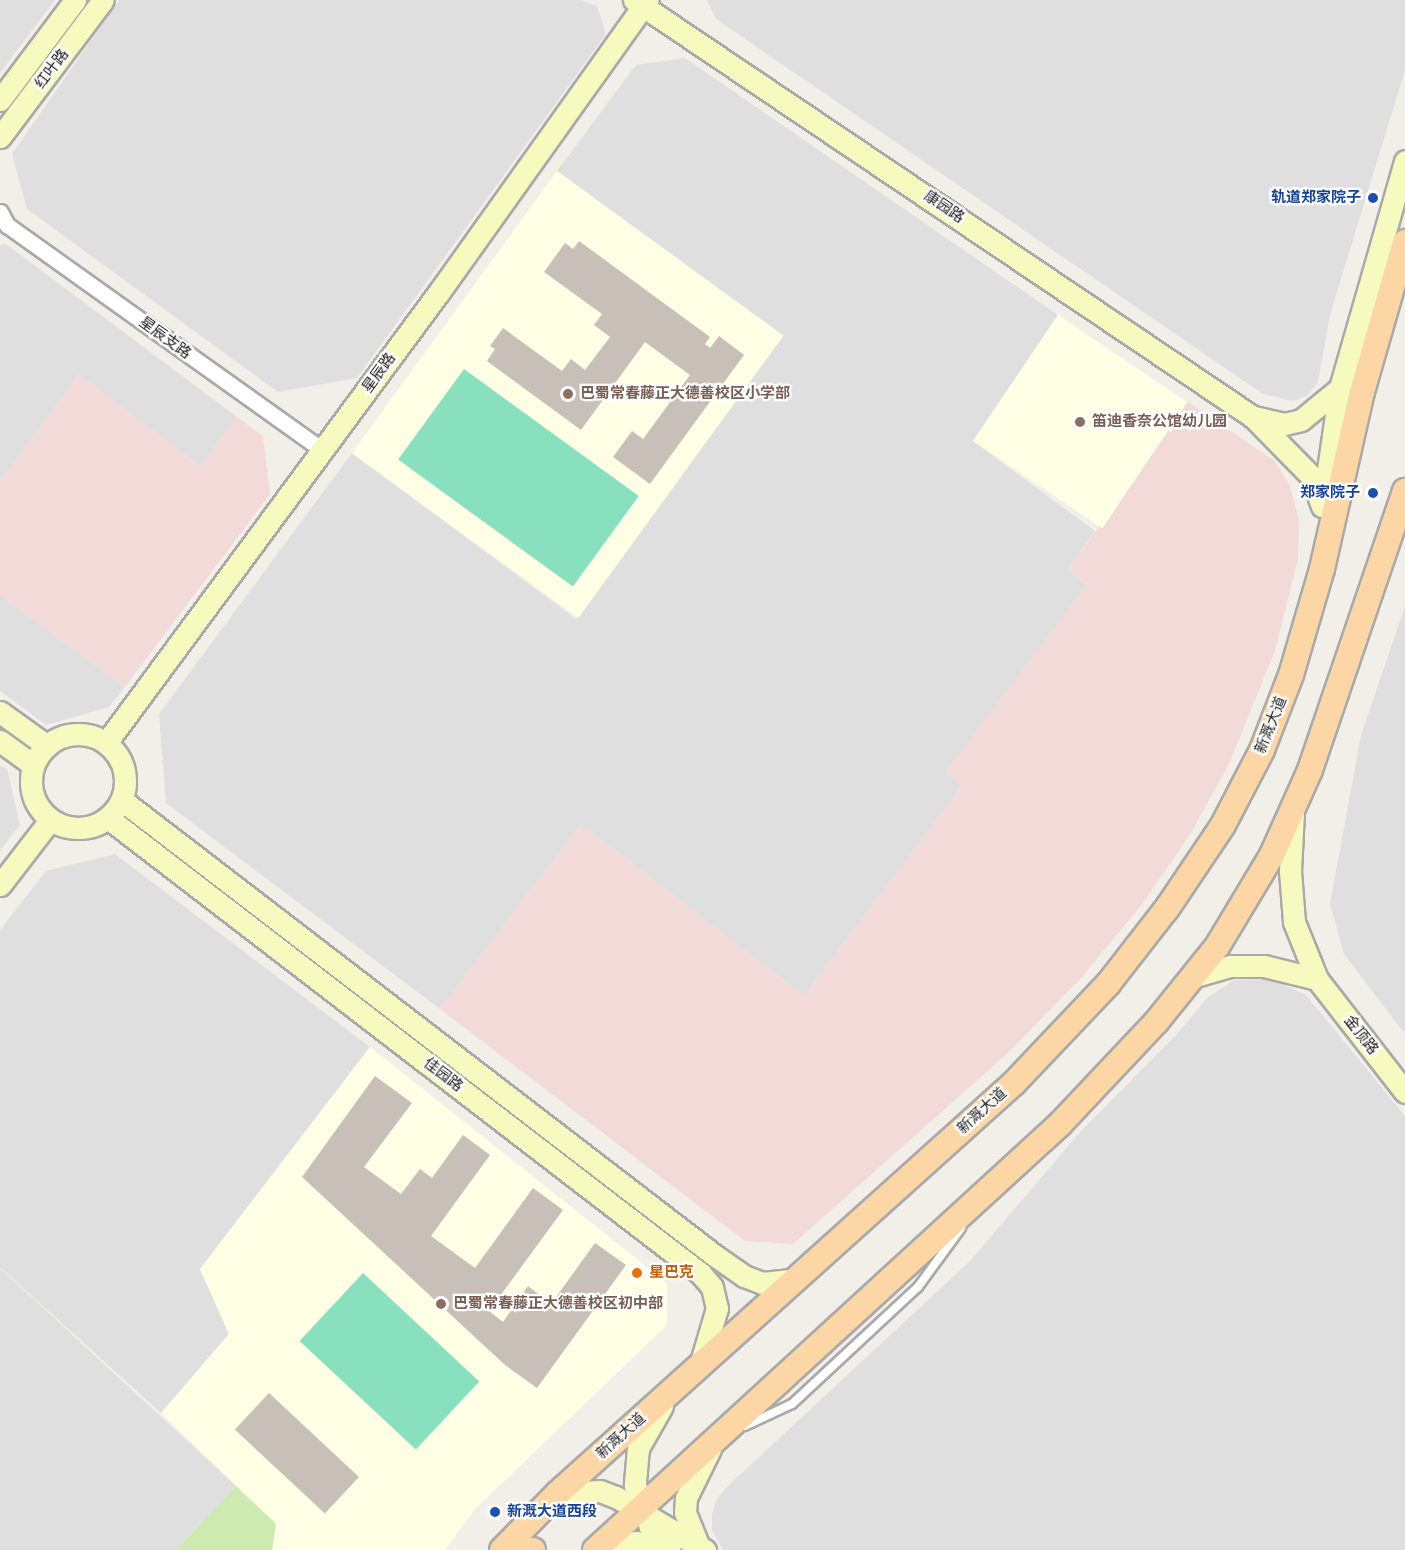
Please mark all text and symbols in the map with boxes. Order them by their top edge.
street label: 红叶路 [31,46,73,92]
street label: 康园路 [920,187,968,227]
place label: 轨道郑家院子 [1271,189,1361,207]
marker: 轨道郑家院子 [1366,191,1380,205]
street label: 星辰支路 [135,313,195,363]
street label: 星辰路 [358,350,400,396]
place label: 巴蜀常春藤正大德善校区小学部 [580,385,790,403]
marker: 巴蜀常春藤正大德善校区小学部 [561,387,575,401]
place label: 笛迪香奈公馆幼儿园 [1092,413,1227,431]
marker: 笛迪香奈公馆幼儿园 [1073,415,1087,429]
place label: 郑家院子 [1300,484,1360,502]
marker: 郑家院子 [1364,484,1382,502]
street label: 新溉大道 [1251,694,1291,756]
street label: 金顶路 [1340,1012,1382,1058]
street label: 佳园路 [420,1054,466,1096]
street label: 新溉大道 [954,1084,1010,1138]
place label: 星巴克 [649,1264,694,1282]
marker: 星巴克 [630,1266,644,1280]
place label: 巴蜀常春藤正大德善校区初中部 [453,1295,663,1313]
marker: 巴蜀常春藤正大德善校区初中部 [434,1297,448,1311]
street label: 新溉大道 [593,1409,649,1463]
place label: 新溉大道西段 [507,1503,597,1521]
marker: 新溉大道西段 [488,1505,502,1519]

